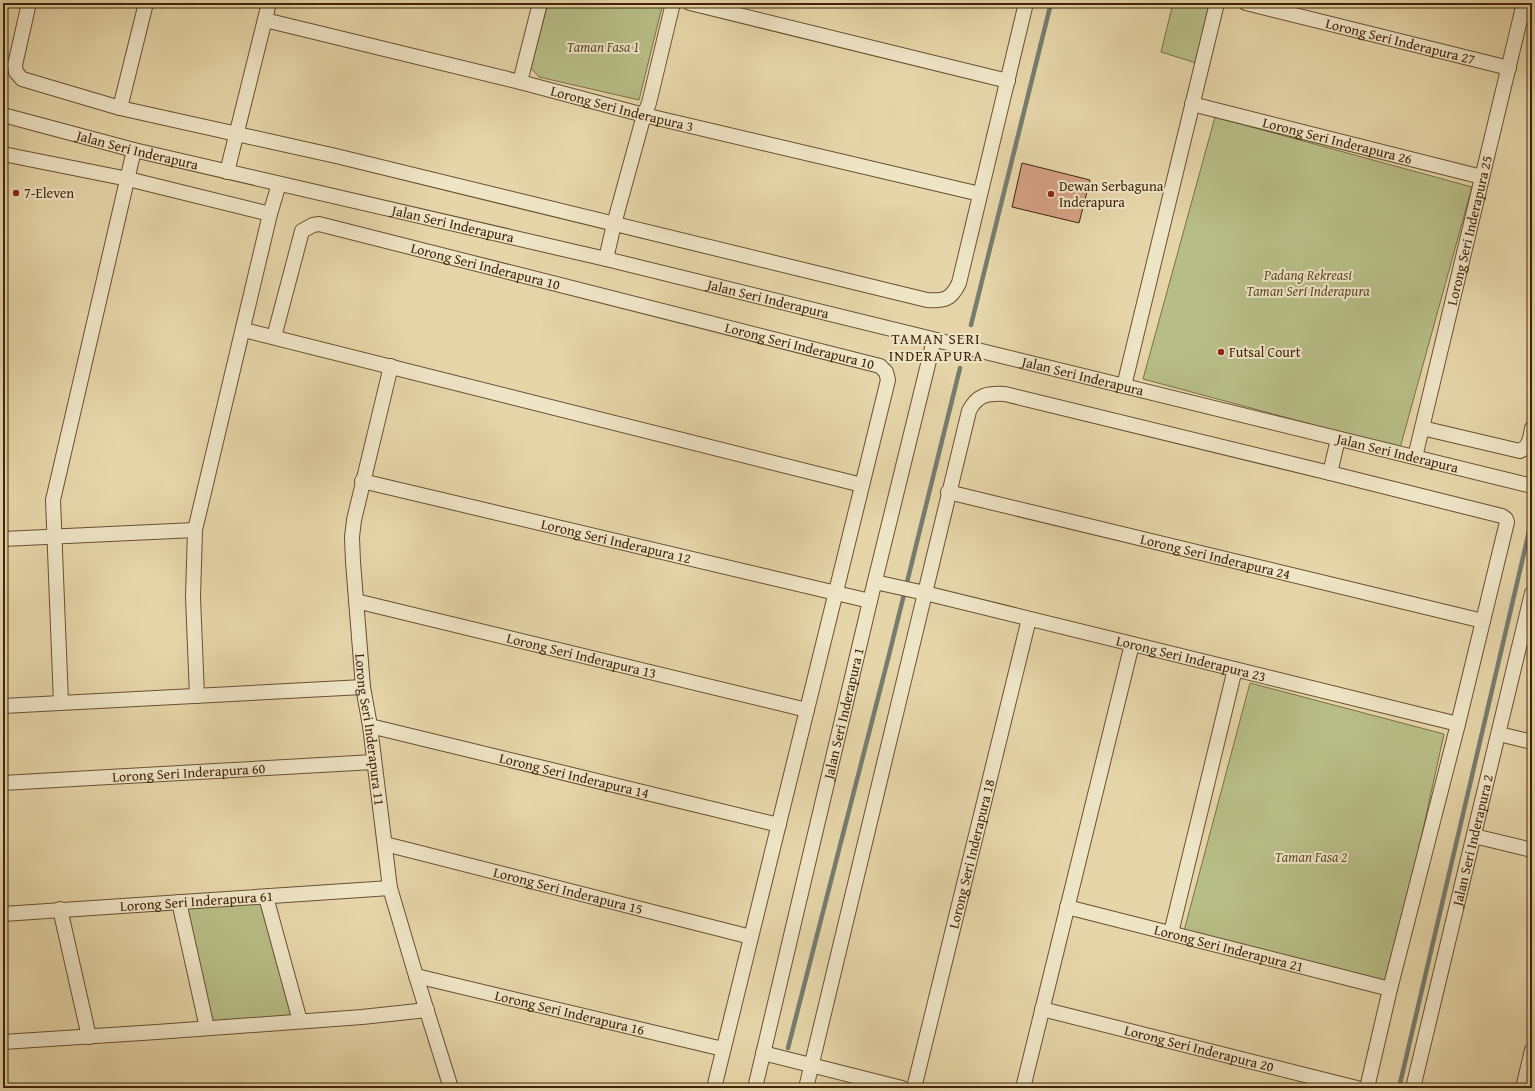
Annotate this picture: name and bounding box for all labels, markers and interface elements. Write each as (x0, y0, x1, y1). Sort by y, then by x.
street label: Lorong Seri Inderapura 27 (1324, 13, 1477, 69)
park label: Taman Fasa 1 (567, 37, 639, 57)
street label: Lorong Seri Inderapura 3 (549, 81, 696, 136)
street label: Lorong Seri Inderapura 26 (1261, 112, 1415, 169)
street label: Jalan Seri Inderapura (73, 125, 201, 175)
street label: Lorong Seri Inderapura 25 (1442, 154, 1497, 307)
place label: Dewan Serbaguna Inderapura (1059, 176, 1164, 212)
place label: 7-Eleven (24, 183, 74, 203)
marker: 7-Eleven (11, 188, 21, 198)
marker: Dewan Serbaguna Inderapura (1046, 189, 1056, 199)
street label: Jalan Seri Inderapura (388, 199, 516, 248)
street label: Lorong Seri Inderapura 10 (409, 238, 563, 295)
park label: Padang Rekreasi Taman Seri Inderapura (1246, 265, 1370, 301)
street label: Jalan Seri Inderapura (703, 274, 831, 323)
street label: Lorong Seri Inderapura 10 (723, 317, 877, 374)
district label: TAMAN SERI INDERAPURA (889, 328, 983, 366)
place label: Futsal Court (1229, 342, 1301, 362)
marker: Futsal Court (1216, 347, 1226, 357)
street label: Jalan Seri Inderapura (1018, 351, 1146, 401)
street label: Jalan Seri Inderapura (1333, 428, 1461, 478)
street label: Lorong Seri Inderapura 12 (539, 514, 693, 568)
street label: Lorong Seri Inderapura 24 (1138, 529, 1292, 584)
street label: Lorong Seri Inderapura 13 (505, 628, 658, 683)
street label: Lorong Seri Inderapura 23 (1114, 630, 1268, 686)
street label: Jalan Seri Inderapura 1 (818, 646, 869, 783)
street label: Lorong Seri Inderapura 11 (350, 653, 390, 807)
street label: Lorong Seri Inderapura 14 (497, 748, 651, 803)
street label: Lorong Seri Inderapura 60 (112, 758, 266, 787)
street label: Jalan Seri Inderapura 2 (1447, 772, 1498, 910)
street label: Lorong Seri Inderapura 18 (943, 777, 999, 931)
park label: Taman Fasa 2 (1275, 847, 1347, 867)
street label: Lorong Seri Inderapura 15 (491, 862, 645, 919)
street label: Lorong Seri Inderapura 61 (119, 886, 274, 916)
street label: Lorong Seri Inderapura 21 (1152, 920, 1306, 977)
street label: Lorong Seri Inderapura 16 (493, 985, 647, 1040)
street label: Lorong Seri Inderapura 20 (1122, 1020, 1276, 1077)

